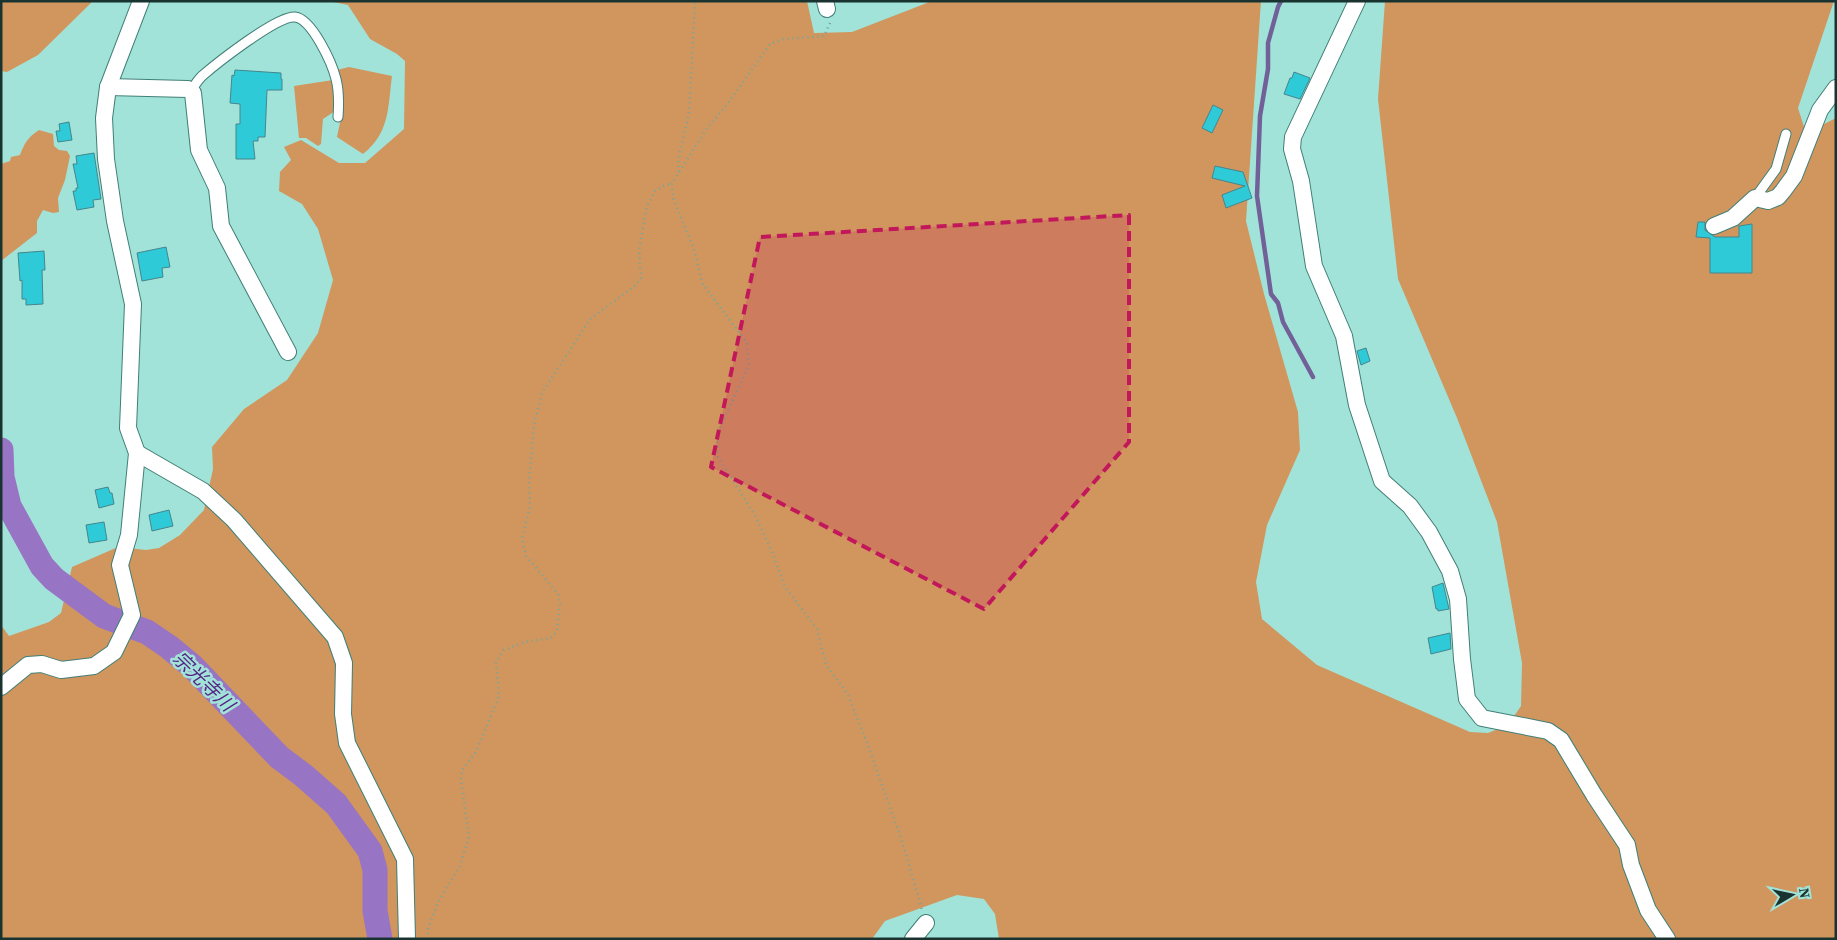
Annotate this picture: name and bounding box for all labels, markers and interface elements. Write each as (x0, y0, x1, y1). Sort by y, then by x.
water label: 宗光寺川 (168, 645, 242, 718)
north arrow (1767, 870, 1817, 920)
text: N (1794, 886, 1816, 900)

